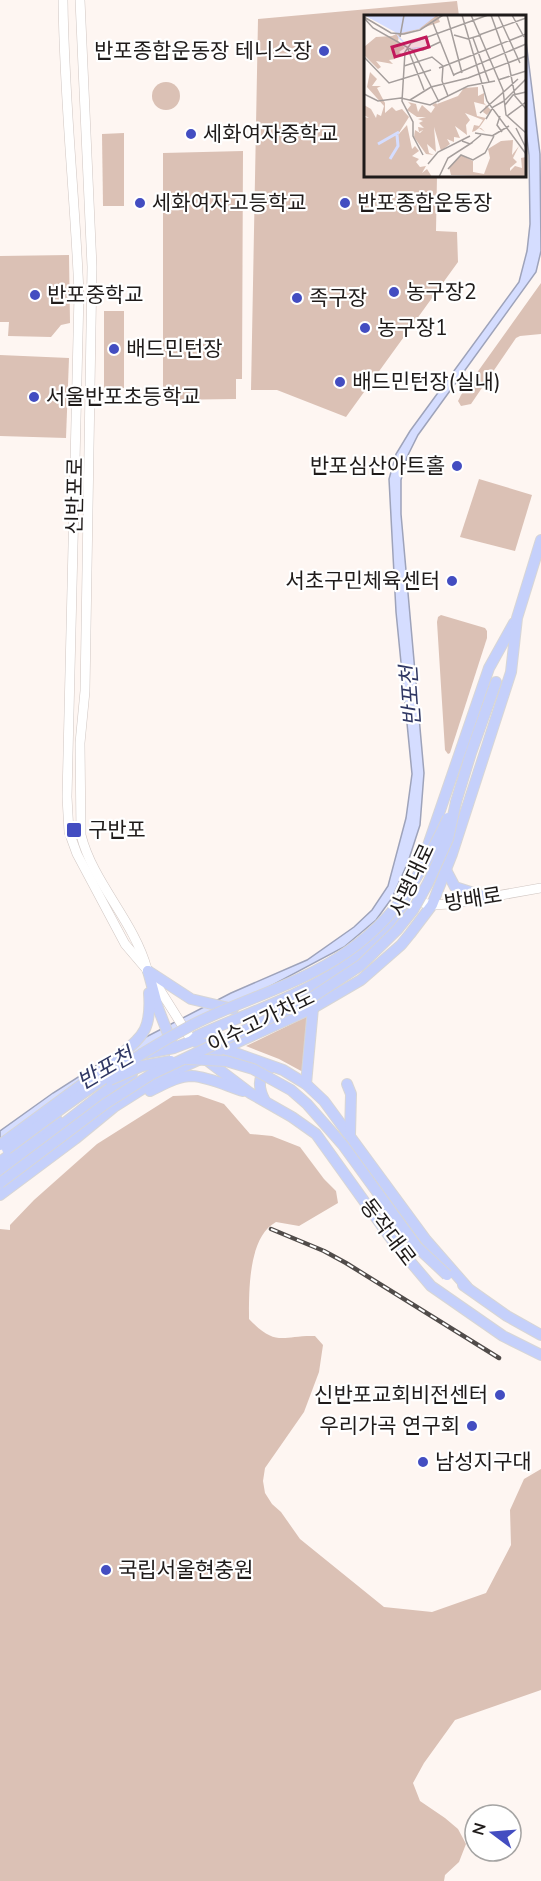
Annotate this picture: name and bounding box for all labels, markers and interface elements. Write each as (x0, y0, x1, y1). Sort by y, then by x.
inset map (364, 15, 526, 177)
place label: 반포종합운동장 테니스장 (94, 37, 312, 65)
marker: 반포종합운동장 테니스장 (317, 44, 331, 58)
place label: 세화여자중학교 (203, 120, 338, 148)
marker: 세화여자중학교 (184, 127, 198, 141)
place label: 세화여자고등학교 (152, 189, 307, 217)
place label: 반포종합운동장 (357, 189, 492, 217)
marker: 세화여자고등학교 (133, 196, 147, 210)
marker: 반포종합운동장 (338, 196, 352, 210)
place label: 농구장2 (406, 278, 477, 306)
place label: 반포중학교 (47, 281, 144, 309)
place label: 족구장 (309, 284, 367, 312)
marker: 농구장2 (387, 285, 401, 299)
marker: 반포중학교 (28, 288, 42, 302)
marker: 족구장 (290, 291, 304, 305)
place label: 농구장1 (377, 314, 448, 342)
marker: 농구장1 (358, 321, 372, 335)
place label: 배드민턴장 (126, 335, 223, 363)
marker: 배드민턴장 (107, 342, 121, 356)
place label: 배드민턴장(실내) (352, 368, 501, 396)
marker: 배드민턴장(실내) (333, 375, 347, 389)
place label: 서울반포초등학교 (46, 383, 201, 411)
marker: 서울반포초등학교 (27, 390, 41, 404)
place label: 반포심산아트홀 (310, 452, 445, 480)
street label: 신반포로 (60, 457, 90, 535)
marker: 반포심산아트홀 (450, 459, 464, 473)
place label: 서초구민체육센터 (285, 567, 440, 595)
marker: 서초구민체육센터 (445, 574, 459, 588)
water label: 반포천 (394, 662, 428, 727)
place label: 구반포 (88, 816, 146, 844)
marker: 구반포 (65, 821, 83, 839)
street label: 사평대로 (383, 839, 441, 921)
street label: 방배로 (442, 881, 504, 917)
street label: 이수고가차도 (203, 983, 319, 1059)
water label: 반포천 (72, 1039, 142, 1097)
street label: 동작대로 (354, 1193, 422, 1271)
place label: 신반포교회비전센터 (314, 1381, 488, 1409)
marker: 신반포교회비전센터 (493, 1388, 507, 1402)
place label: 우리가곡 연구회 (319, 1412, 460, 1440)
marker: 우리가곡 연구회 (465, 1419, 479, 1433)
place label: 남성지구대 (435, 1448, 532, 1476)
marker: 남성지구대 (416, 1455, 430, 1469)
place label: 국립서울현충원 (118, 1556, 253, 1584)
marker: 국립서울현충원 (99, 1563, 113, 1577)
north arrow (463, 1803, 523, 1863)
text: N (467, 1820, 492, 1838)

